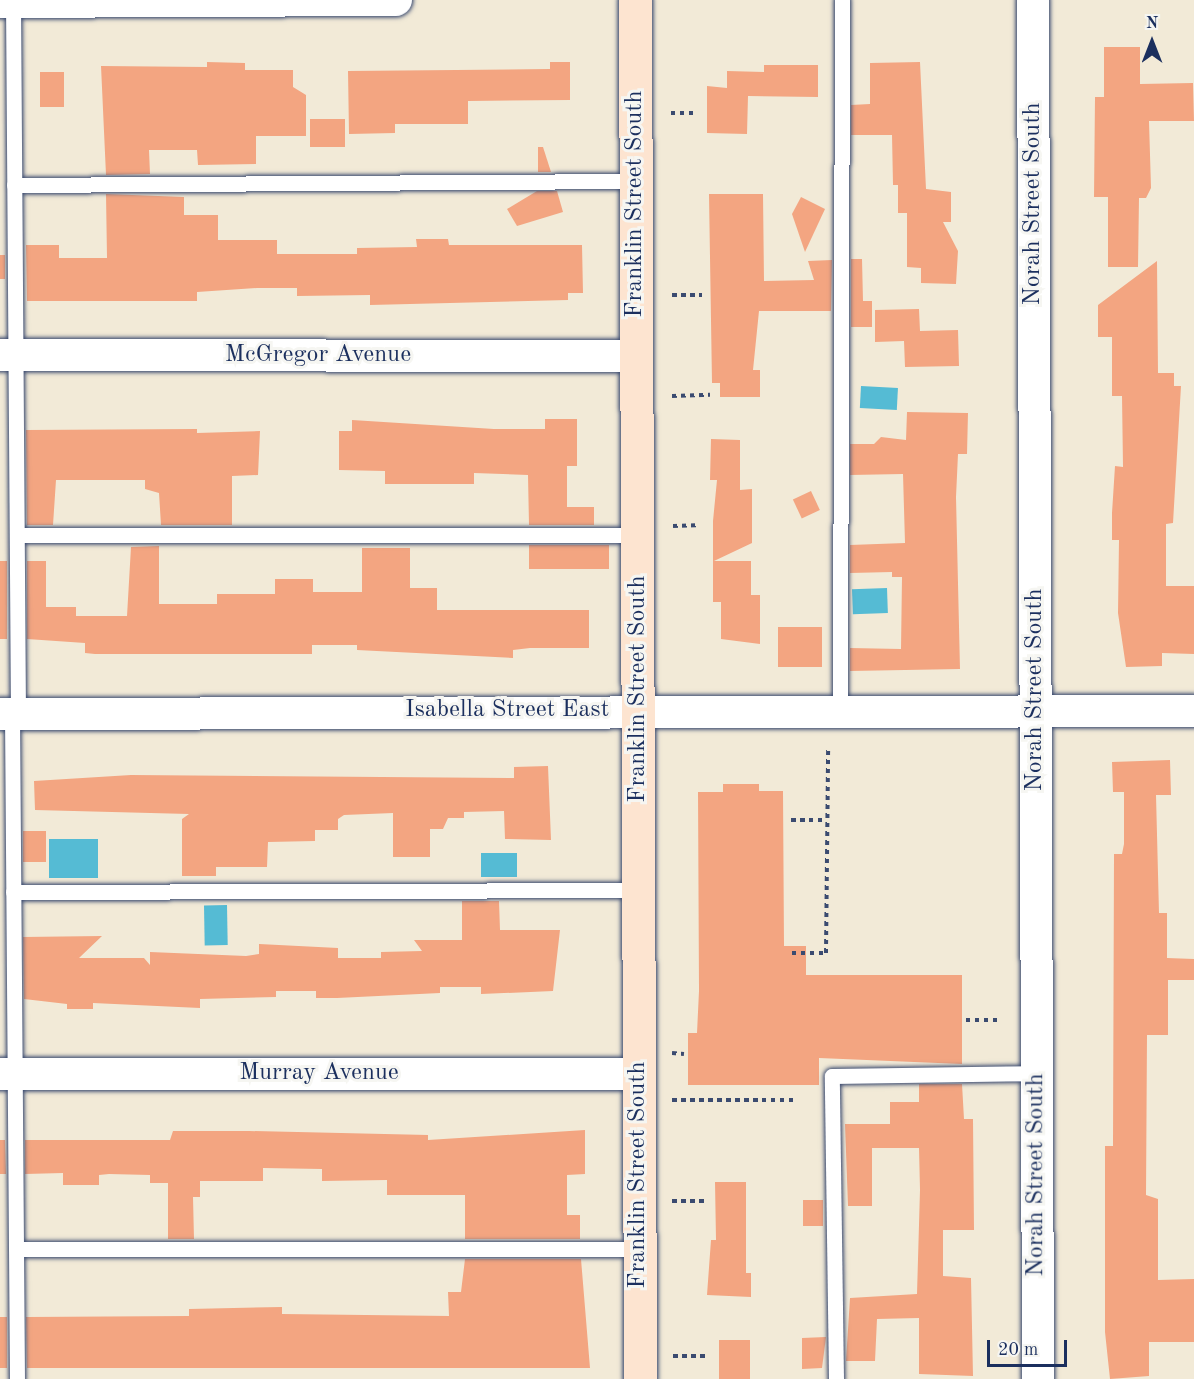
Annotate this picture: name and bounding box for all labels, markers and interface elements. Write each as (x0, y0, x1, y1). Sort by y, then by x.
north arrow (1122, 12, 1182, 72)
text: N (1146, 16, 1158, 32)
street label: Franklin Street South (622, 90, 650, 318)
street label: Norah Street South (1020, 102, 1048, 306)
street label: McGregor Avenue (225, 342, 411, 370)
street label: Franklin Street South (625, 575, 653, 803)
street label: Norah Street South (1022, 588, 1050, 792)
street label: Isabella Street East (405, 697, 609, 725)
street label: Murray Avenue (239, 1060, 399, 1088)
street label: Franklin Street South (625, 1061, 653, 1289)
street label: Norah Street South (1023, 1073, 1051, 1277)
scale bar (990, 1328, 1070, 1366)
text: 20 m (998, 1341, 1038, 1359)

